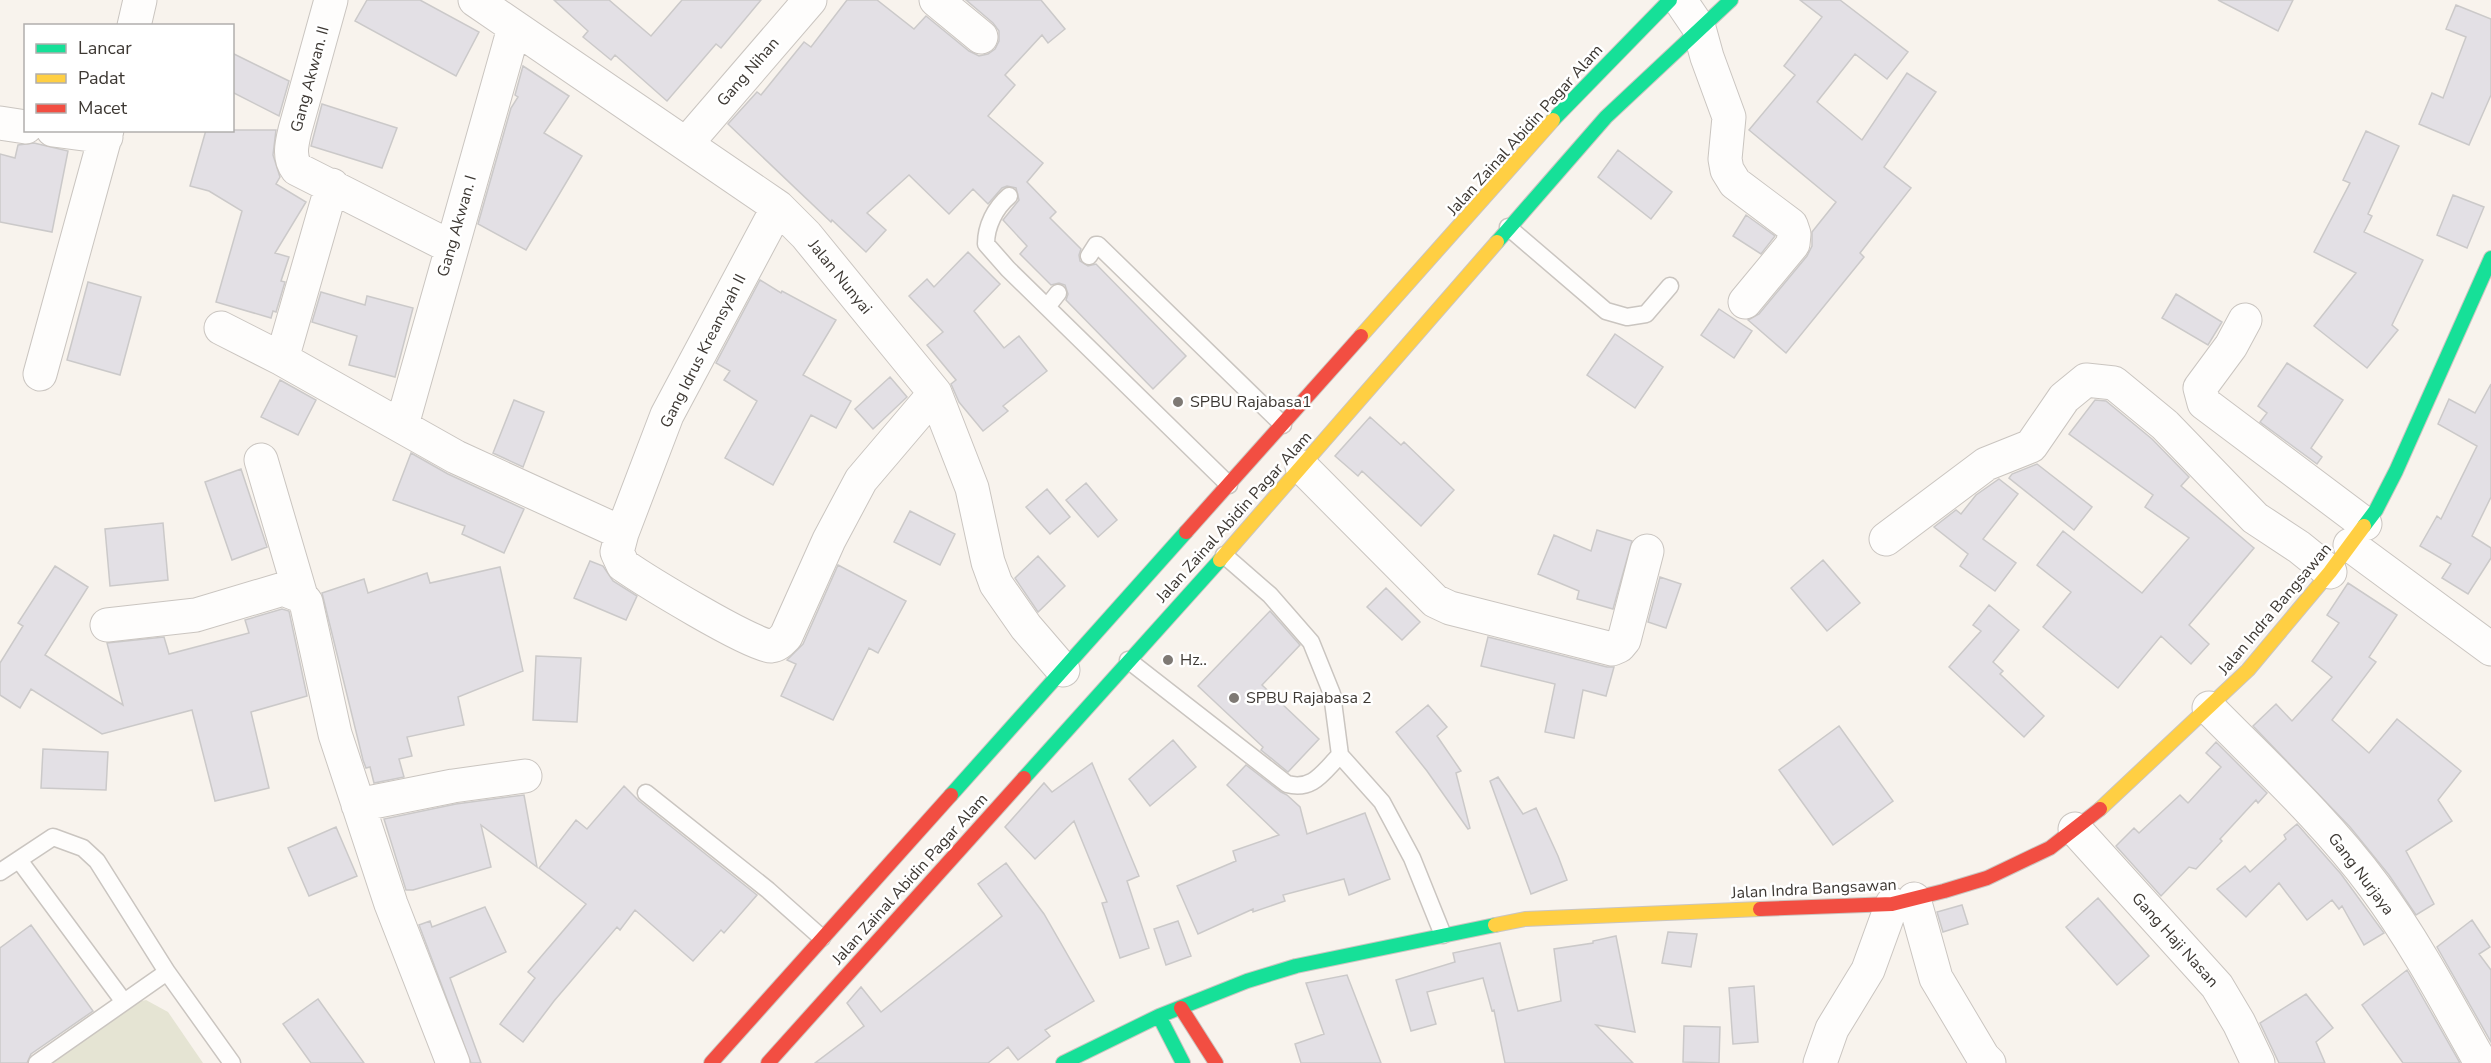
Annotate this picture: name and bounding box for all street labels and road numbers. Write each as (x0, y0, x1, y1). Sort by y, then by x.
street label: Gang Akwan. II (285, 24, 335, 134)
street label: Gang Nihan (712, 33, 784, 111)
street label: Jalan Zainal Abidin Pagar Alam (1441, 40, 1608, 221)
street label: Gang Akwan. I (432, 173, 482, 279)
street label: Jalan Nunyai (802, 234, 877, 319)
street label: Gang Idrus Kreansyah II (655, 270, 751, 432)
street label: Jalan Zainal Abidin Pagar Alam (1150, 427, 1317, 608)
street label: Jalan Indra Bangsawan (2213, 539, 2337, 680)
street label: Jalan Zainal Abidin Pagar Alam (826, 789, 993, 970)
street label: Gang Nurjaya (2323, 828, 2399, 920)
street label: Jalan Indra Bangsawan (1730, 874, 1897, 904)
street label: Gang Haji Nasan (2127, 888, 2223, 992)

